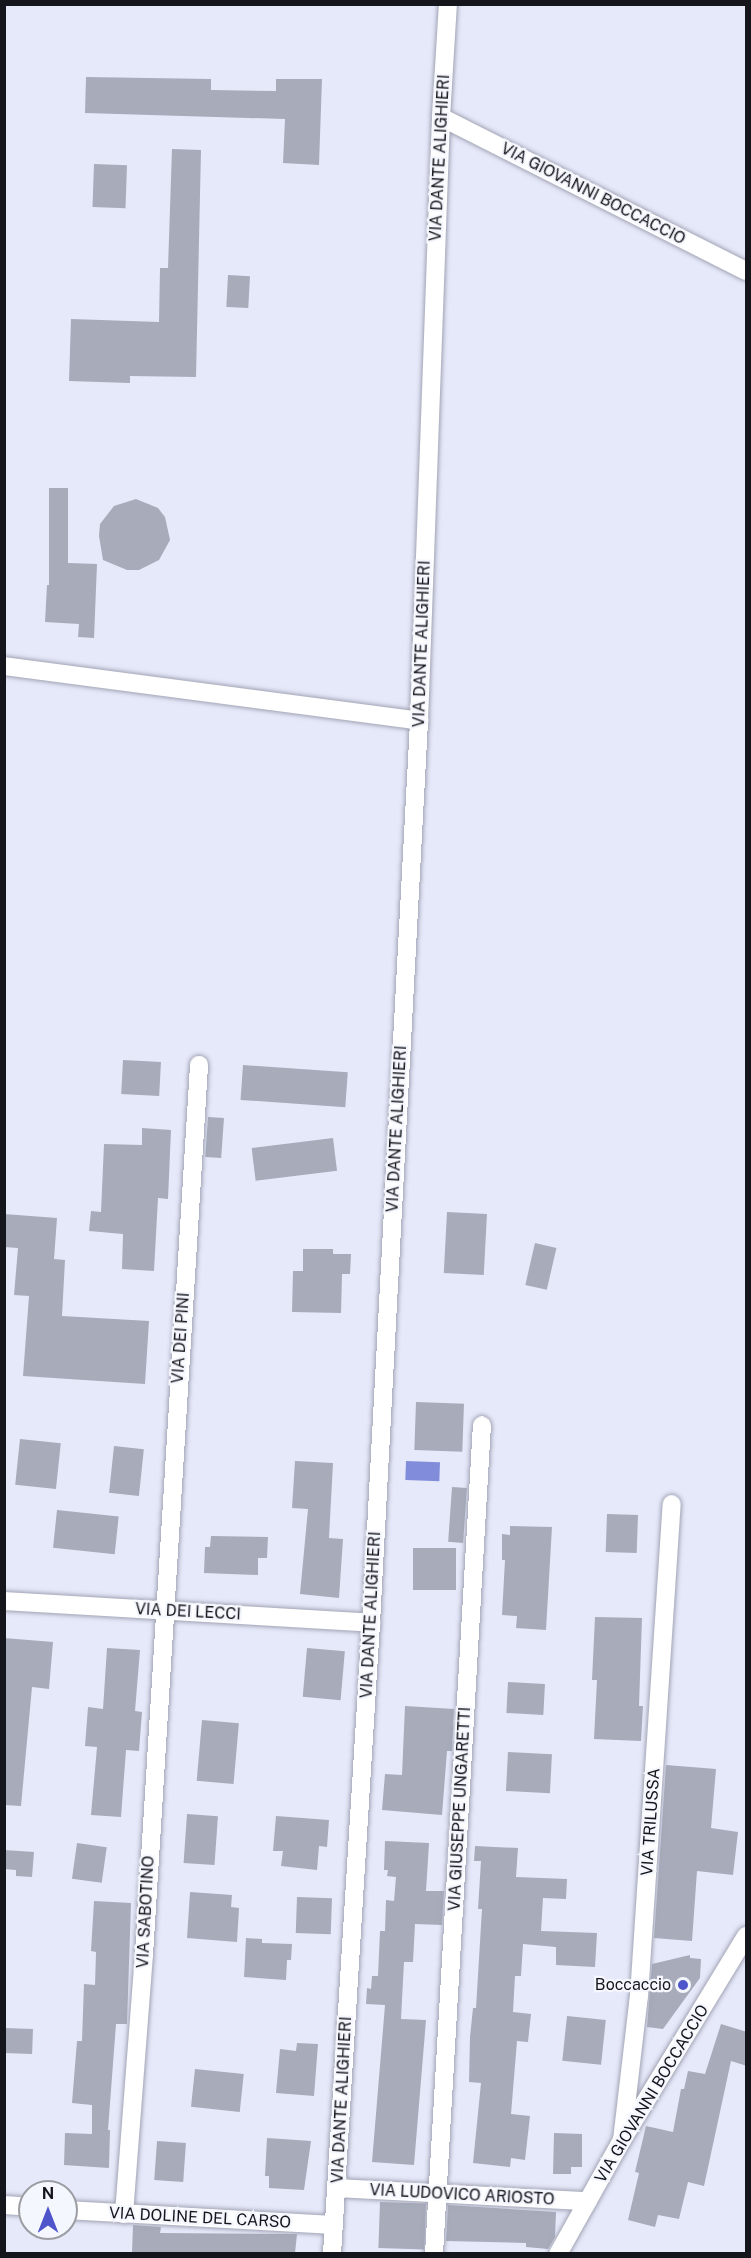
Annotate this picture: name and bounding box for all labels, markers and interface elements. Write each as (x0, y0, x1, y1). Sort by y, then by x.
street label: VIA DANTE ALIGHIERI (426, 74, 454, 242)
street label: VIA GIOVANNI BOCCACCIO (498, 139, 688, 249)
street label: VIA DANTE ALIGHIERI (409, 560, 435, 728)
street label: VIA DANTE ALIGHIERI (383, 1045, 411, 1213)
street label: VIA DEI PINI (168, 1292, 194, 1384)
street label: VIA DANTE ALIGHIERI (357, 1531, 385, 1699)
street label: VIA DEI LECCI (135, 1600, 241, 1624)
street label: VIA GIUSEPPE UNGARETTI (445, 1707, 475, 1911)
street label: VIA TRILUSSA (638, 1767, 664, 1877)
street label: VIA SABOTINO (133, 1855, 159, 1969)
place label: Boccaccio (595, 1975, 671, 1995)
marker: Boccaccio (676, 1978, 690, 1992)
street label: VIA GIOVANNI BOCCACCIO (591, 2001, 713, 2187)
street label: VIA DANTE ALIGHIERI (328, 2016, 356, 2184)
north arrow (18, 2180, 78, 2240)
street label: VIA LUDOVICO ARIOSTO (369, 2181, 555, 2209)
text: N (42, 2184, 54, 2203)
street label: VIA DOLINE DEL CARSO (109, 2204, 291, 2232)

